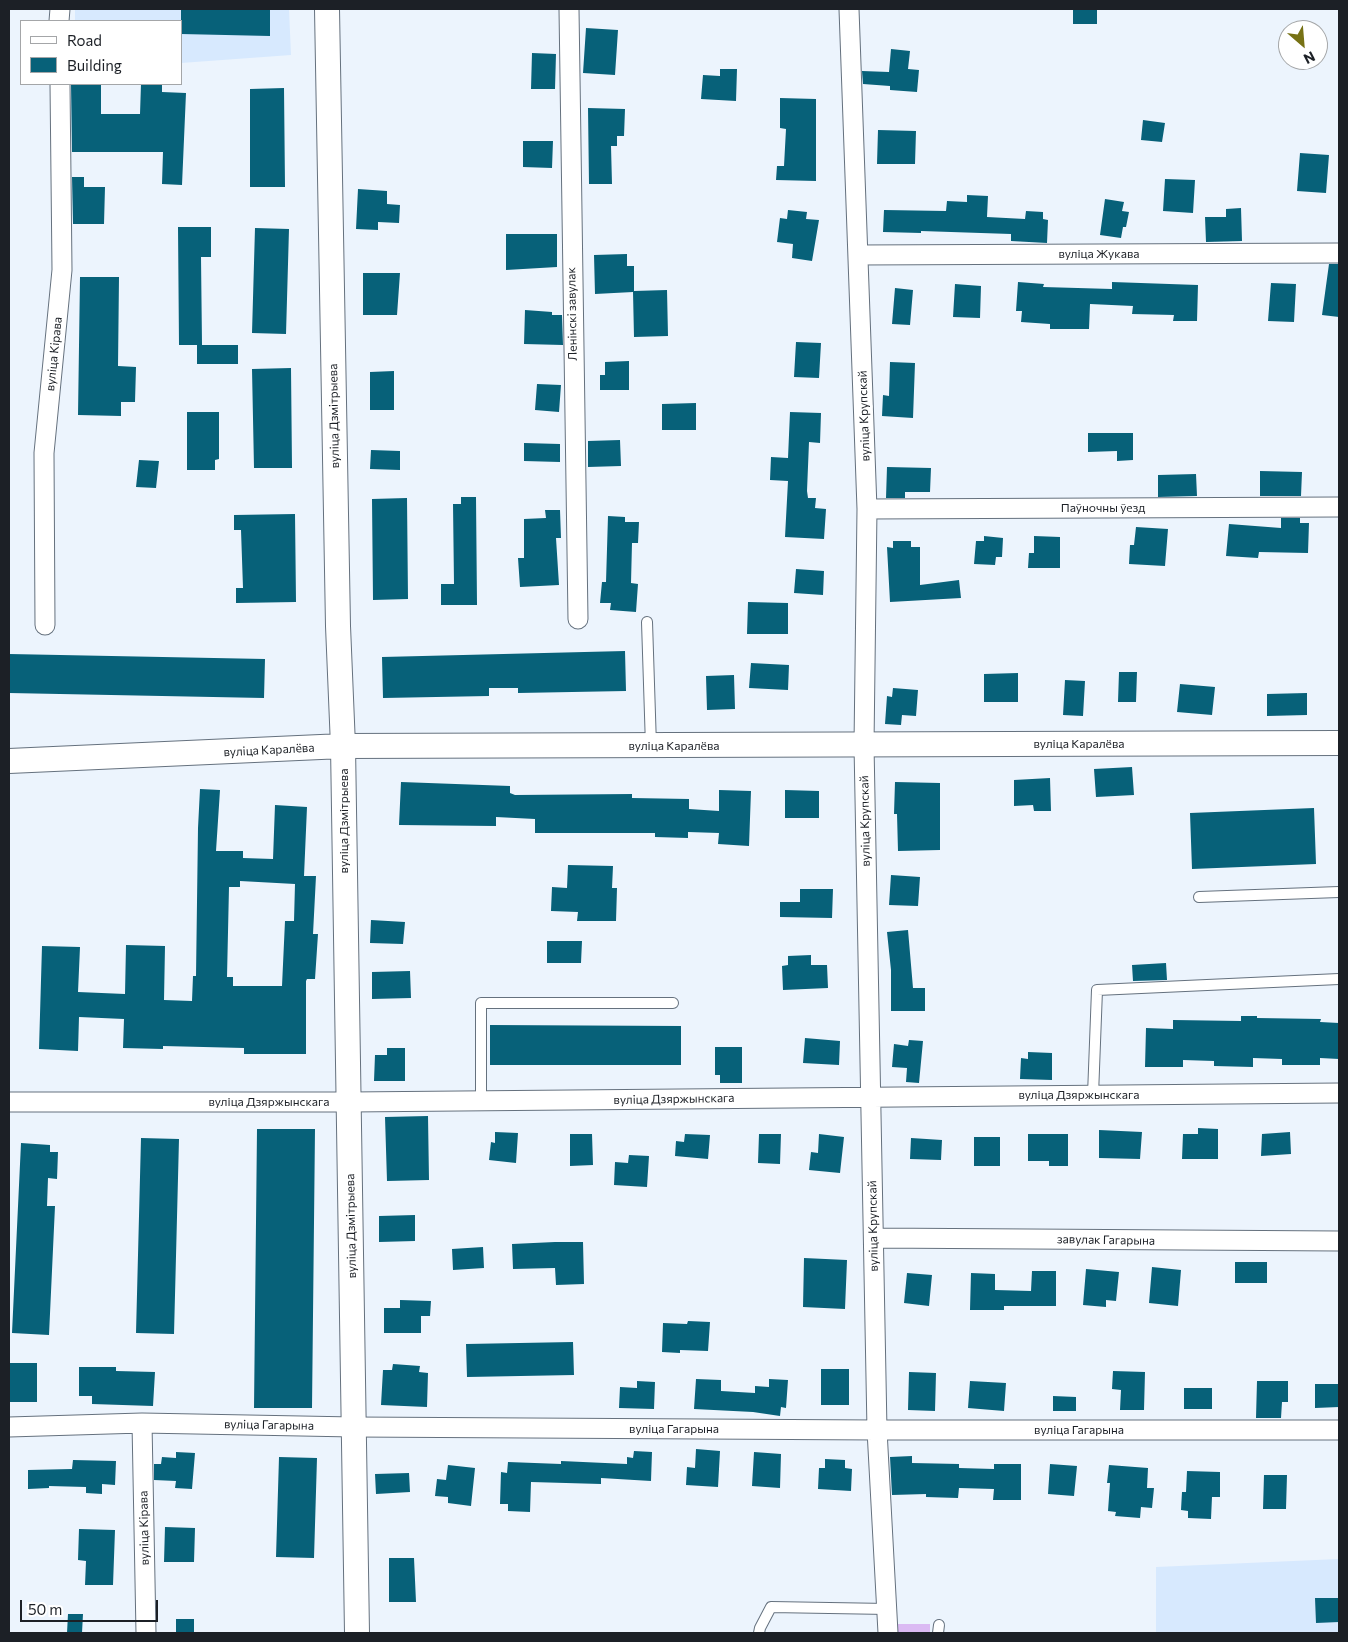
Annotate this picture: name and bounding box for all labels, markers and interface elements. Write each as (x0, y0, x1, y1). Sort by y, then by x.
legend (20, 20, 182, 85)
north arrow (1278, 20, 1328, 70)
text: Road (67, 31, 102, 49)
text: N (1301, 48, 1318, 68)
text: Building (67, 56, 122, 74)
street label: вуліца Жукава (1058, 247, 1140, 261)
street label: Ленінскі завулак (564, 267, 580, 361)
street label: вуліца Кірава (43, 316, 65, 392)
street label: вуліца Дзмітрыева (326, 364, 342, 468)
street label: вуліца Крупскай (855, 370, 873, 462)
street label: Паўночны ўезд (1061, 501, 1145, 515)
street label: вуліца Каралёва (1033, 737, 1125, 751)
street label: вуліца Каралёва (628, 739, 720, 753)
street label: вуліца Каралёва (223, 740, 315, 760)
street label: вуліца Дзмітрыева (337, 769, 351, 873)
street label: вуліца Крупскай (857, 775, 873, 867)
street label: вуліца Дзяржынскага (1018, 1088, 1140, 1102)
street label: вуліца Дзяржынскага (613, 1091, 735, 1107)
street label: вуліца Дзяржынскага (208, 1095, 330, 1109)
street label: вуліца Дзмітрыева (343, 1174, 359, 1278)
street label: вуліца Крупскай (865, 1180, 881, 1272)
street label: завулак Гагарына (1057, 1232, 1155, 1248)
street label: вуліца Гагарына (224, 1417, 314, 1433)
street label: вуліца Гагарына (629, 1422, 719, 1436)
street label: вуліца Гагарына (1034, 1423, 1124, 1437)
street label: вуліца Кірава (136, 1491, 152, 1565)
scale bar (22, 1590, 160, 1622)
text: 50 m (28, 1600, 62, 1618)

